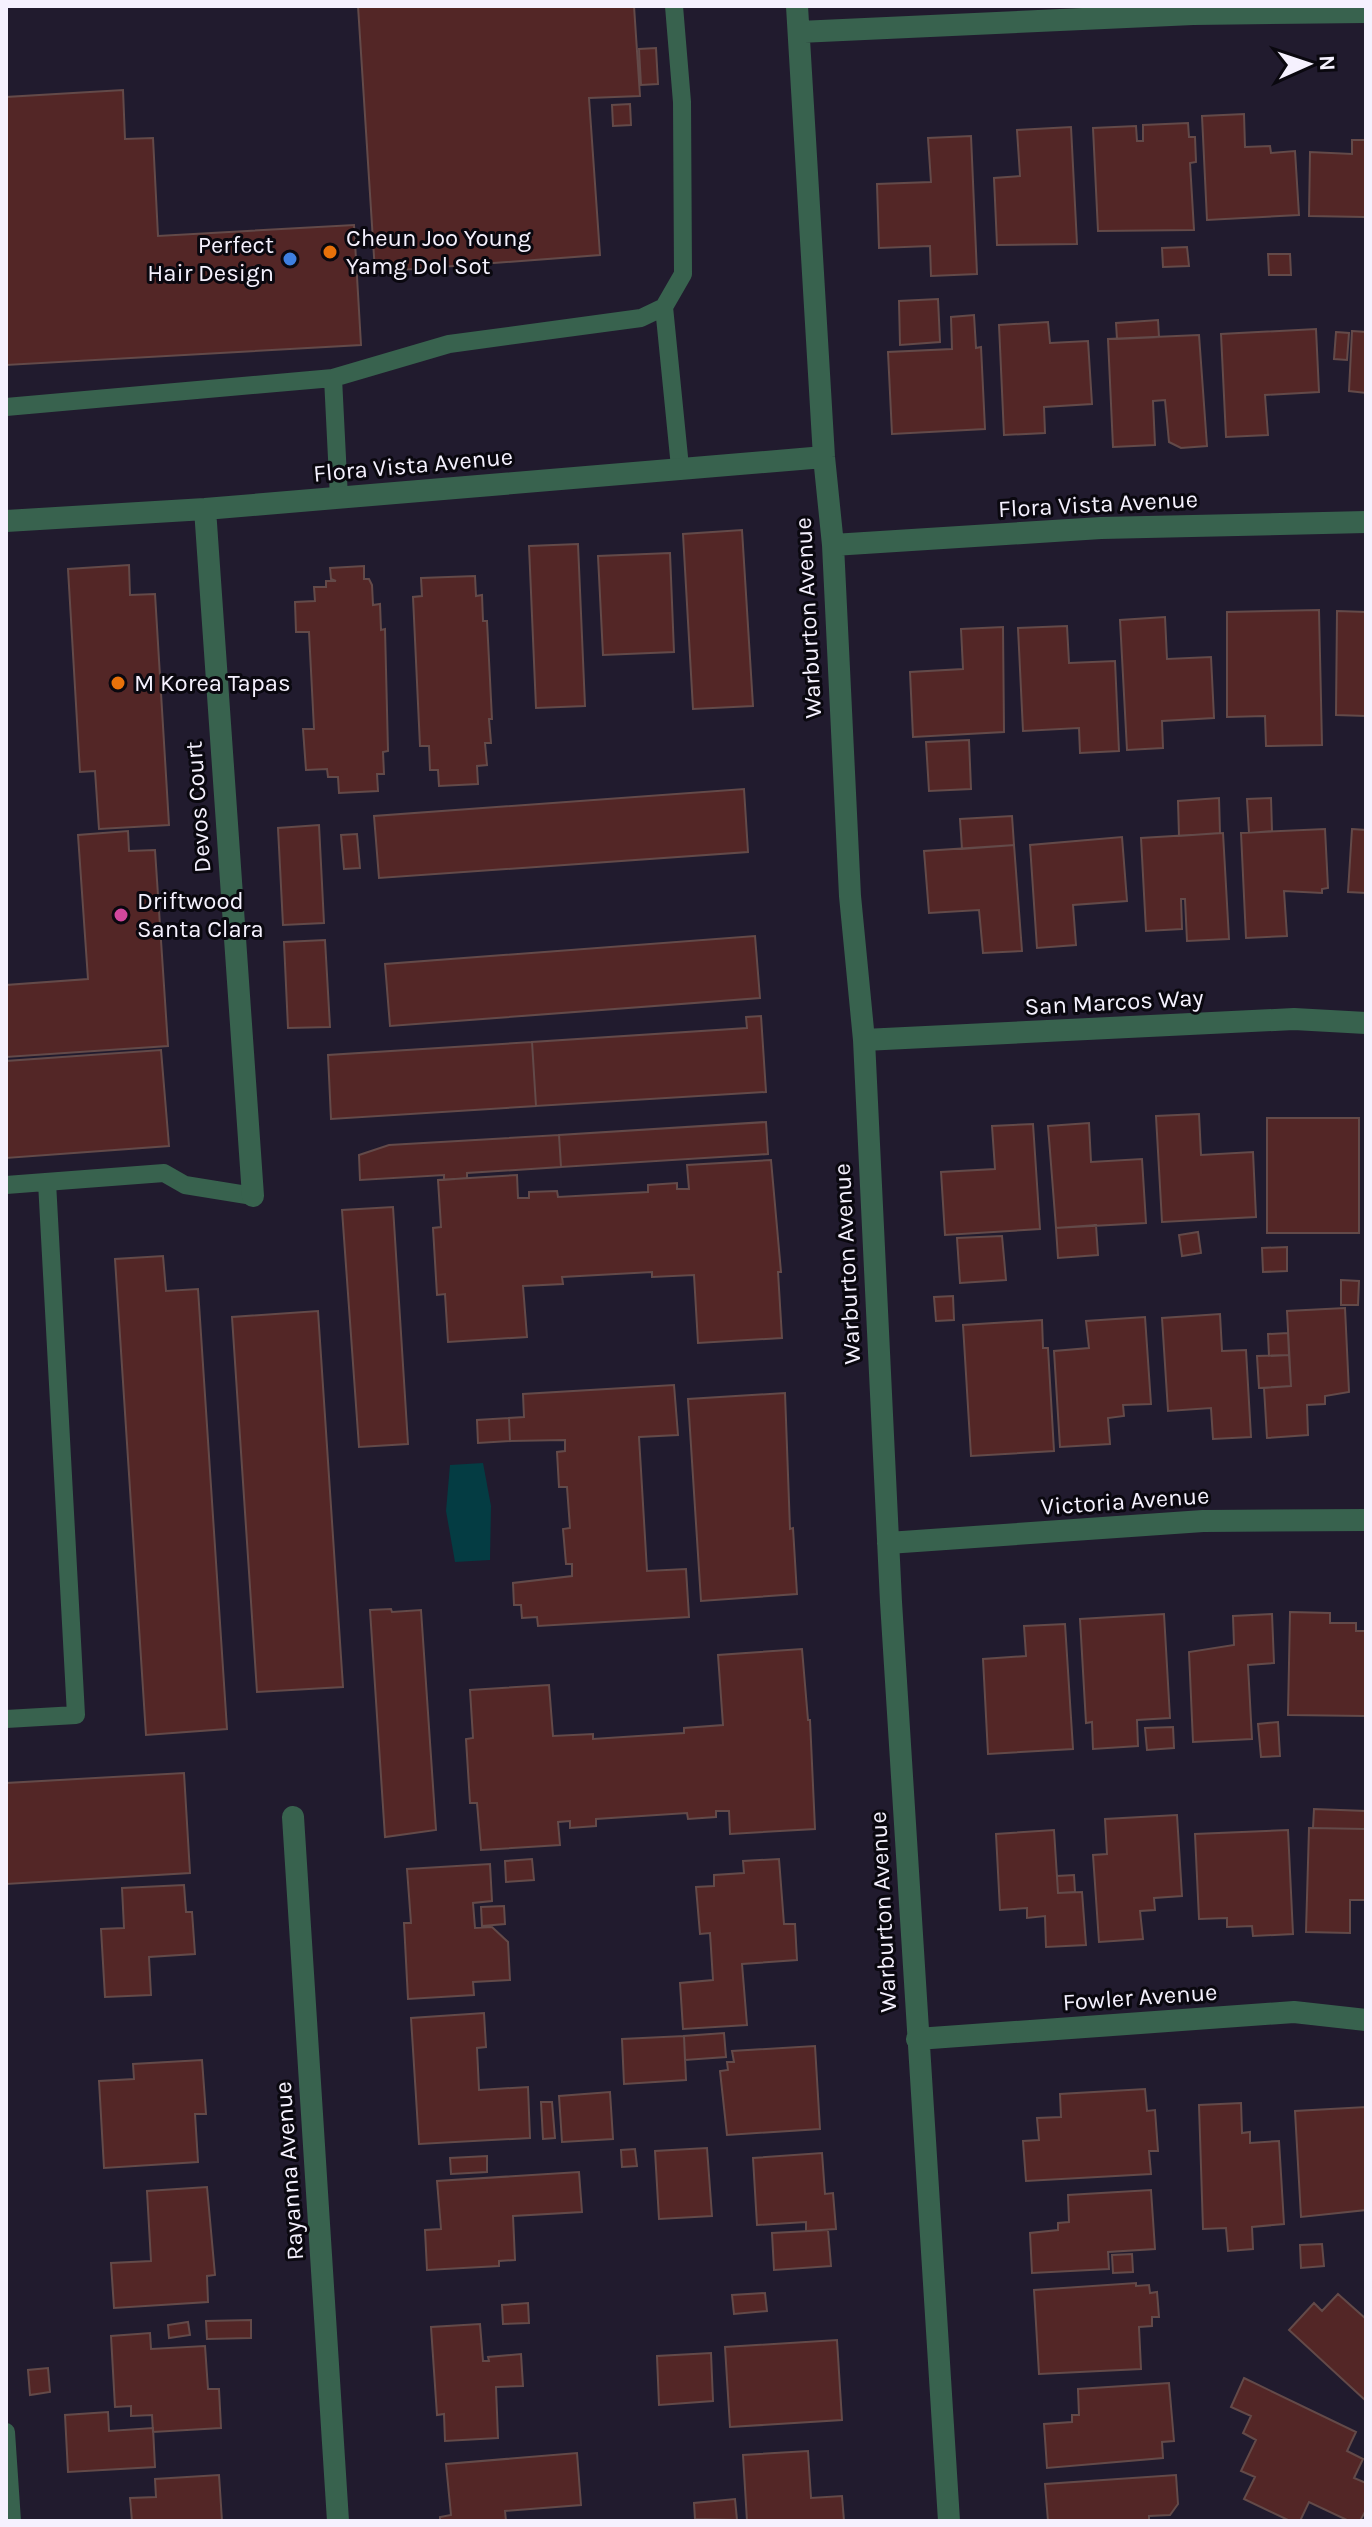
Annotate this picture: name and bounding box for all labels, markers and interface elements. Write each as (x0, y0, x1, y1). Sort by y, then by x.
north arrow (1268, 24, 1348, 104)
text: N (1314, 54, 1340, 72)
place label: Cheun Joo Young Yamg Dol Sot (346, 224, 532, 280)
place label: Perfect Hair Design (147, 231, 274, 287)
marker: Cheun Joo Young Yamg Dol Sot (321, 243, 339, 261)
marker: Perfect Hair Design (281, 250, 299, 268)
street label: Flora Vista Avenue (312, 442, 514, 488)
street label: Flora Vista Avenue (997, 485, 1199, 523)
street label: Warburton Avenue (789, 517, 827, 719)
place label: M Korea Tapas (134, 669, 291, 697)
marker: M Korea Tapas (109, 674, 127, 692)
street label: Devos Court (179, 740, 217, 874)
place label: Driftwood Santa Clara (137, 887, 264, 943)
marker: Driftwood Santa Clara (112, 906, 130, 924)
street label: San Marcos Way (1024, 983, 1204, 1021)
street label: Warburton Avenue (828, 1163, 866, 1365)
street label: Victoria Avenue (1040, 1481, 1210, 1521)
street label: Warburton Avenue (864, 1811, 902, 2013)
street label: Fowler Avenue (1062, 1978, 1218, 2016)
street label: Rayanna Avenue (269, 2081, 309, 2261)

